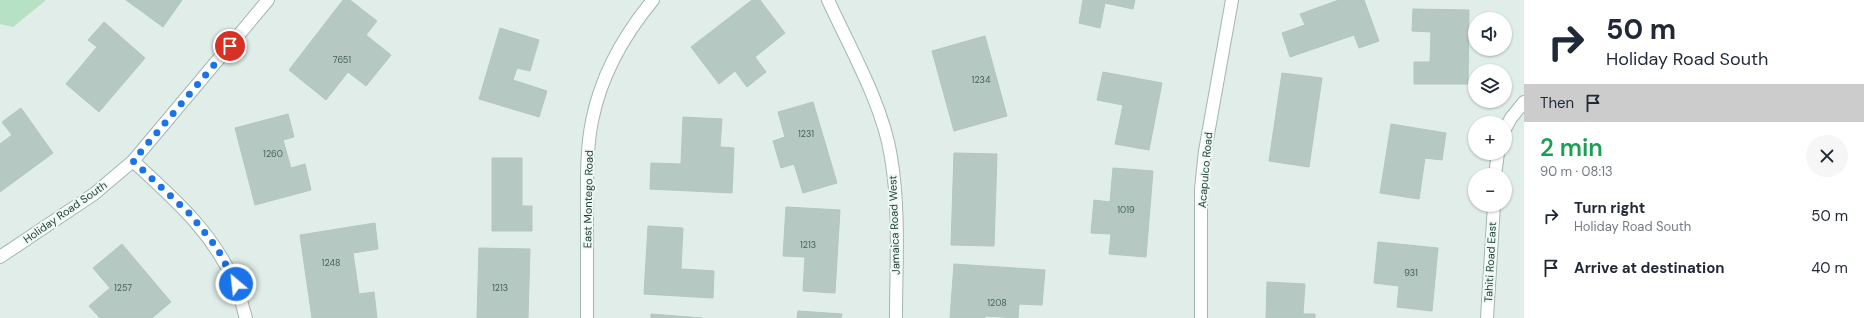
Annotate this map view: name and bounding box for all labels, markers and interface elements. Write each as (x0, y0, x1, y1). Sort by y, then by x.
text: 50 m (1606, 11, 1676, 48)
map controls (1468, 12, 1512, 212)
button: sound (1468, 12, 1512, 56)
icon: right (1540, 16, 1592, 68)
pin (213, 29, 247, 63)
icon: arrive (219, 35, 241, 57)
text: Holiday Road South (1606, 47, 1768, 71)
house number: 7651 (333, 54, 351, 66)
button: layers (1468, 64, 1512, 108)
house number: 1234 (972, 74, 991, 86)
icon: arrive (1582, 92, 1604, 114)
text: Then (1540, 93, 1574, 113)
button: + (1468, 116, 1512, 160)
house number: 1231 (798, 128, 814, 140)
street label: Acapulco Road (1195, 131, 1215, 209)
text: 2 min (1540, 132, 1603, 163)
button: close (1806, 135, 1848, 177)
house number: 1260 (263, 148, 283, 160)
street label: East Montego Road (580, 150, 596, 248)
text: 90 m · 08:13 (1540, 163, 1613, 180)
button: − (1468, 168, 1512, 212)
street label: Jamaica Road West (885, 175, 903, 275)
street label: Holiday Road South (20, 178, 110, 246)
text: Turn right (1574, 198, 1645, 218)
house number: 1019 (1117, 204, 1135, 216)
icon: right (1540, 205, 1562, 227)
text: 50 m (1811, 206, 1848, 226)
text: Holiday Road South (1574, 218, 1691, 235)
street label: Tahiti Road East (1481, 221, 1499, 303)
house number: 1213 (800, 239, 816, 251)
house number: 1248 (322, 257, 340, 269)
icon: arrive (1540, 257, 1562, 279)
text: Arrive at destination (1574, 258, 1725, 278)
text: 40 m (1811, 258, 1848, 278)
position arrow (215, 263, 257, 305)
house number: 931 (1404, 267, 1418, 279)
house number: 1257 (114, 282, 132, 294)
house number: 1213 (492, 282, 508, 294)
house number: 1208 (987, 297, 1007, 309)

